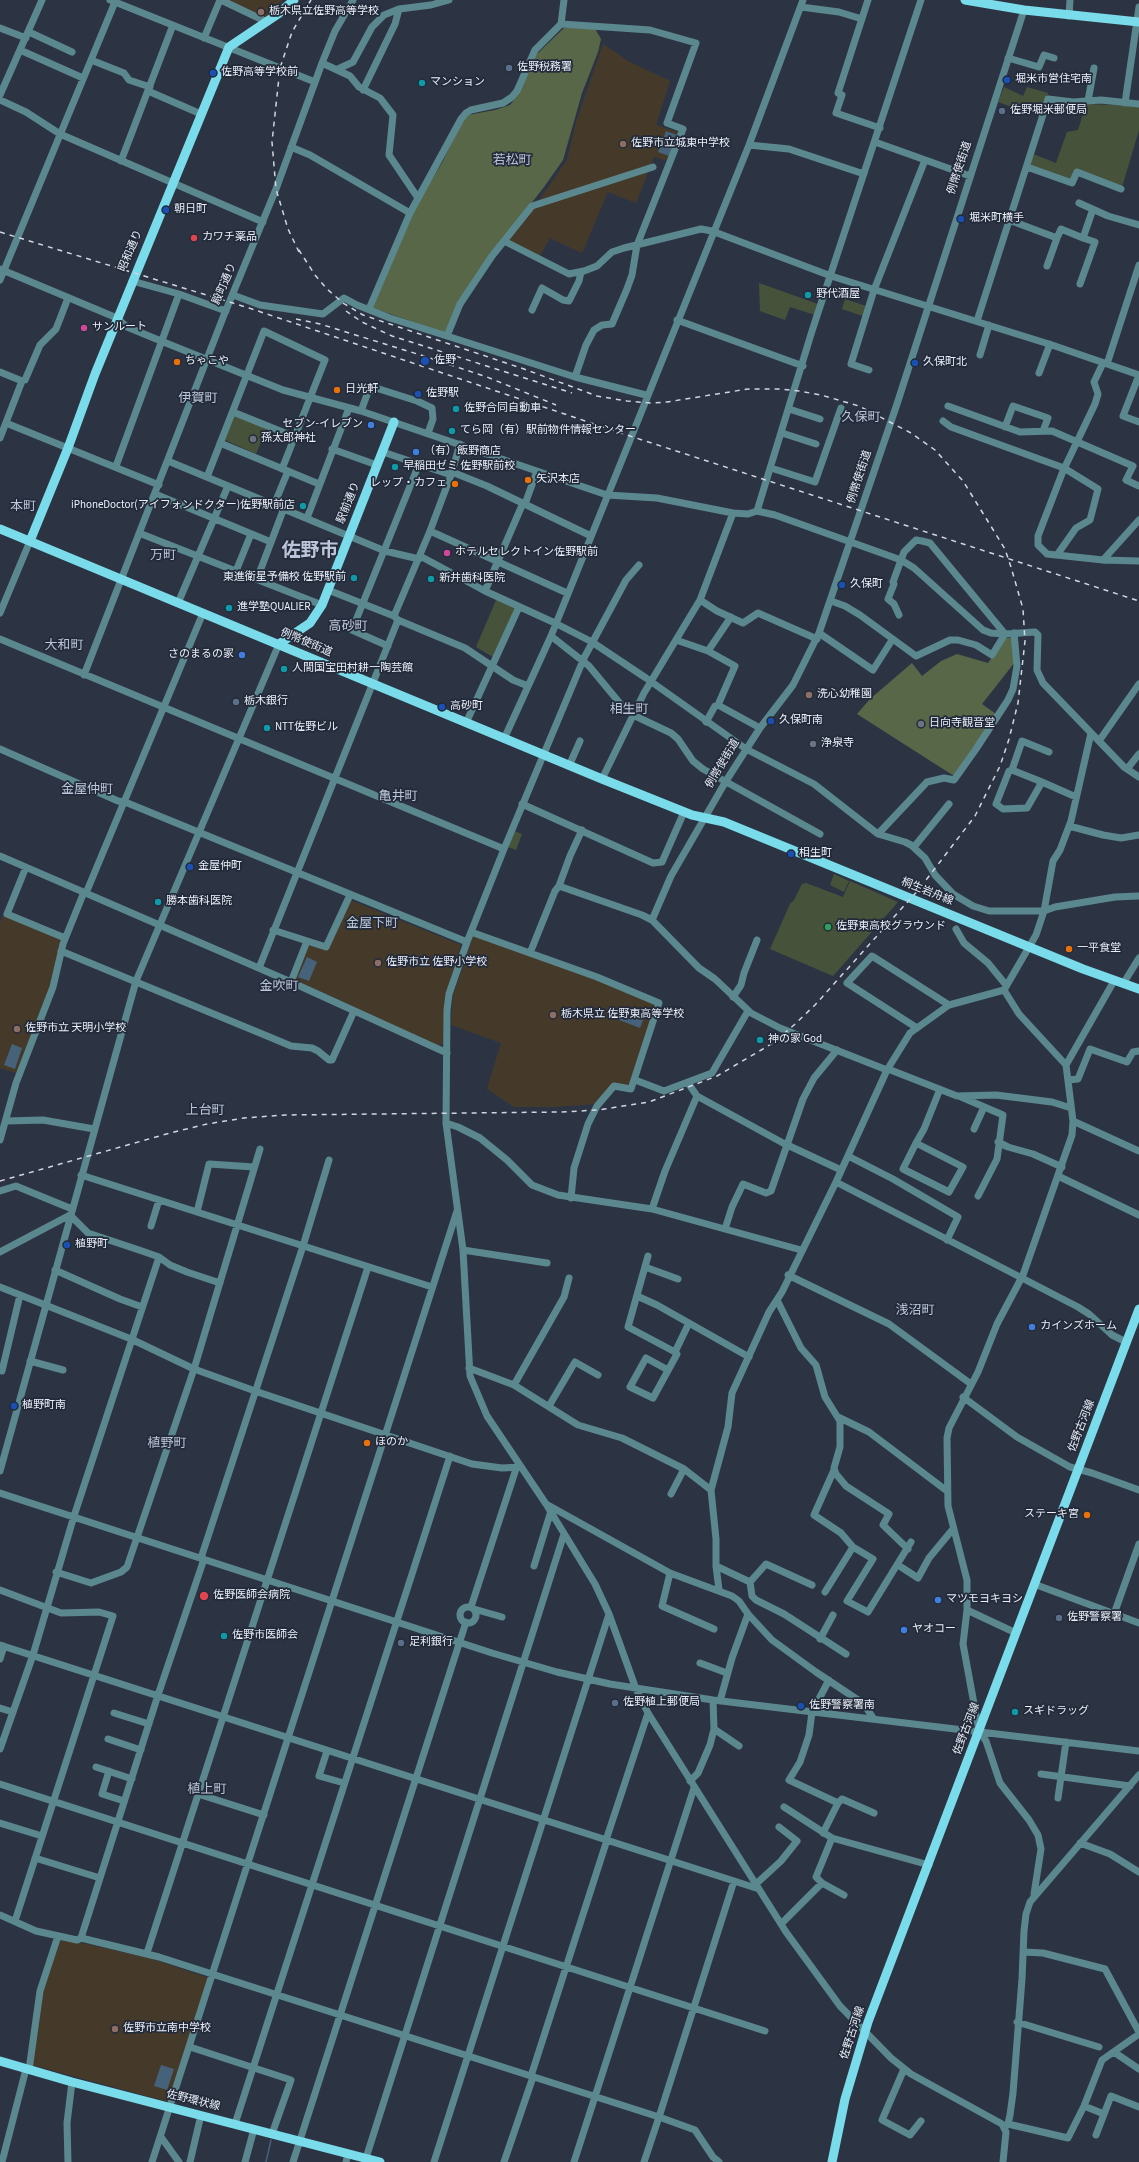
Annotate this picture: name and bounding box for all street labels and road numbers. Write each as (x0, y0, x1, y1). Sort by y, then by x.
street label: 例幣使街道 (945, 140, 975, 196)
street label: 昭和通り (116, 228, 146, 274)
street label: 殿町通り (210, 261, 240, 307)
street label: 例幣使街道 (845, 449, 875, 505)
street label: 駅前通り (335, 480, 363, 526)
street label: 例幣使街道 (278, 626, 334, 660)
street label: 例幣使街道 (703, 737, 743, 791)
street label: 桐生岩舟線 (899, 876, 955, 908)
street label: 佐野古河線 (1066, 1398, 1098, 1454)
street label: 佐野古河線 (951, 1701, 983, 1757)
street label: 佐野古河線 (838, 2005, 868, 2061)
street label: 佐野環状線 (165, 2088, 221, 2114)

